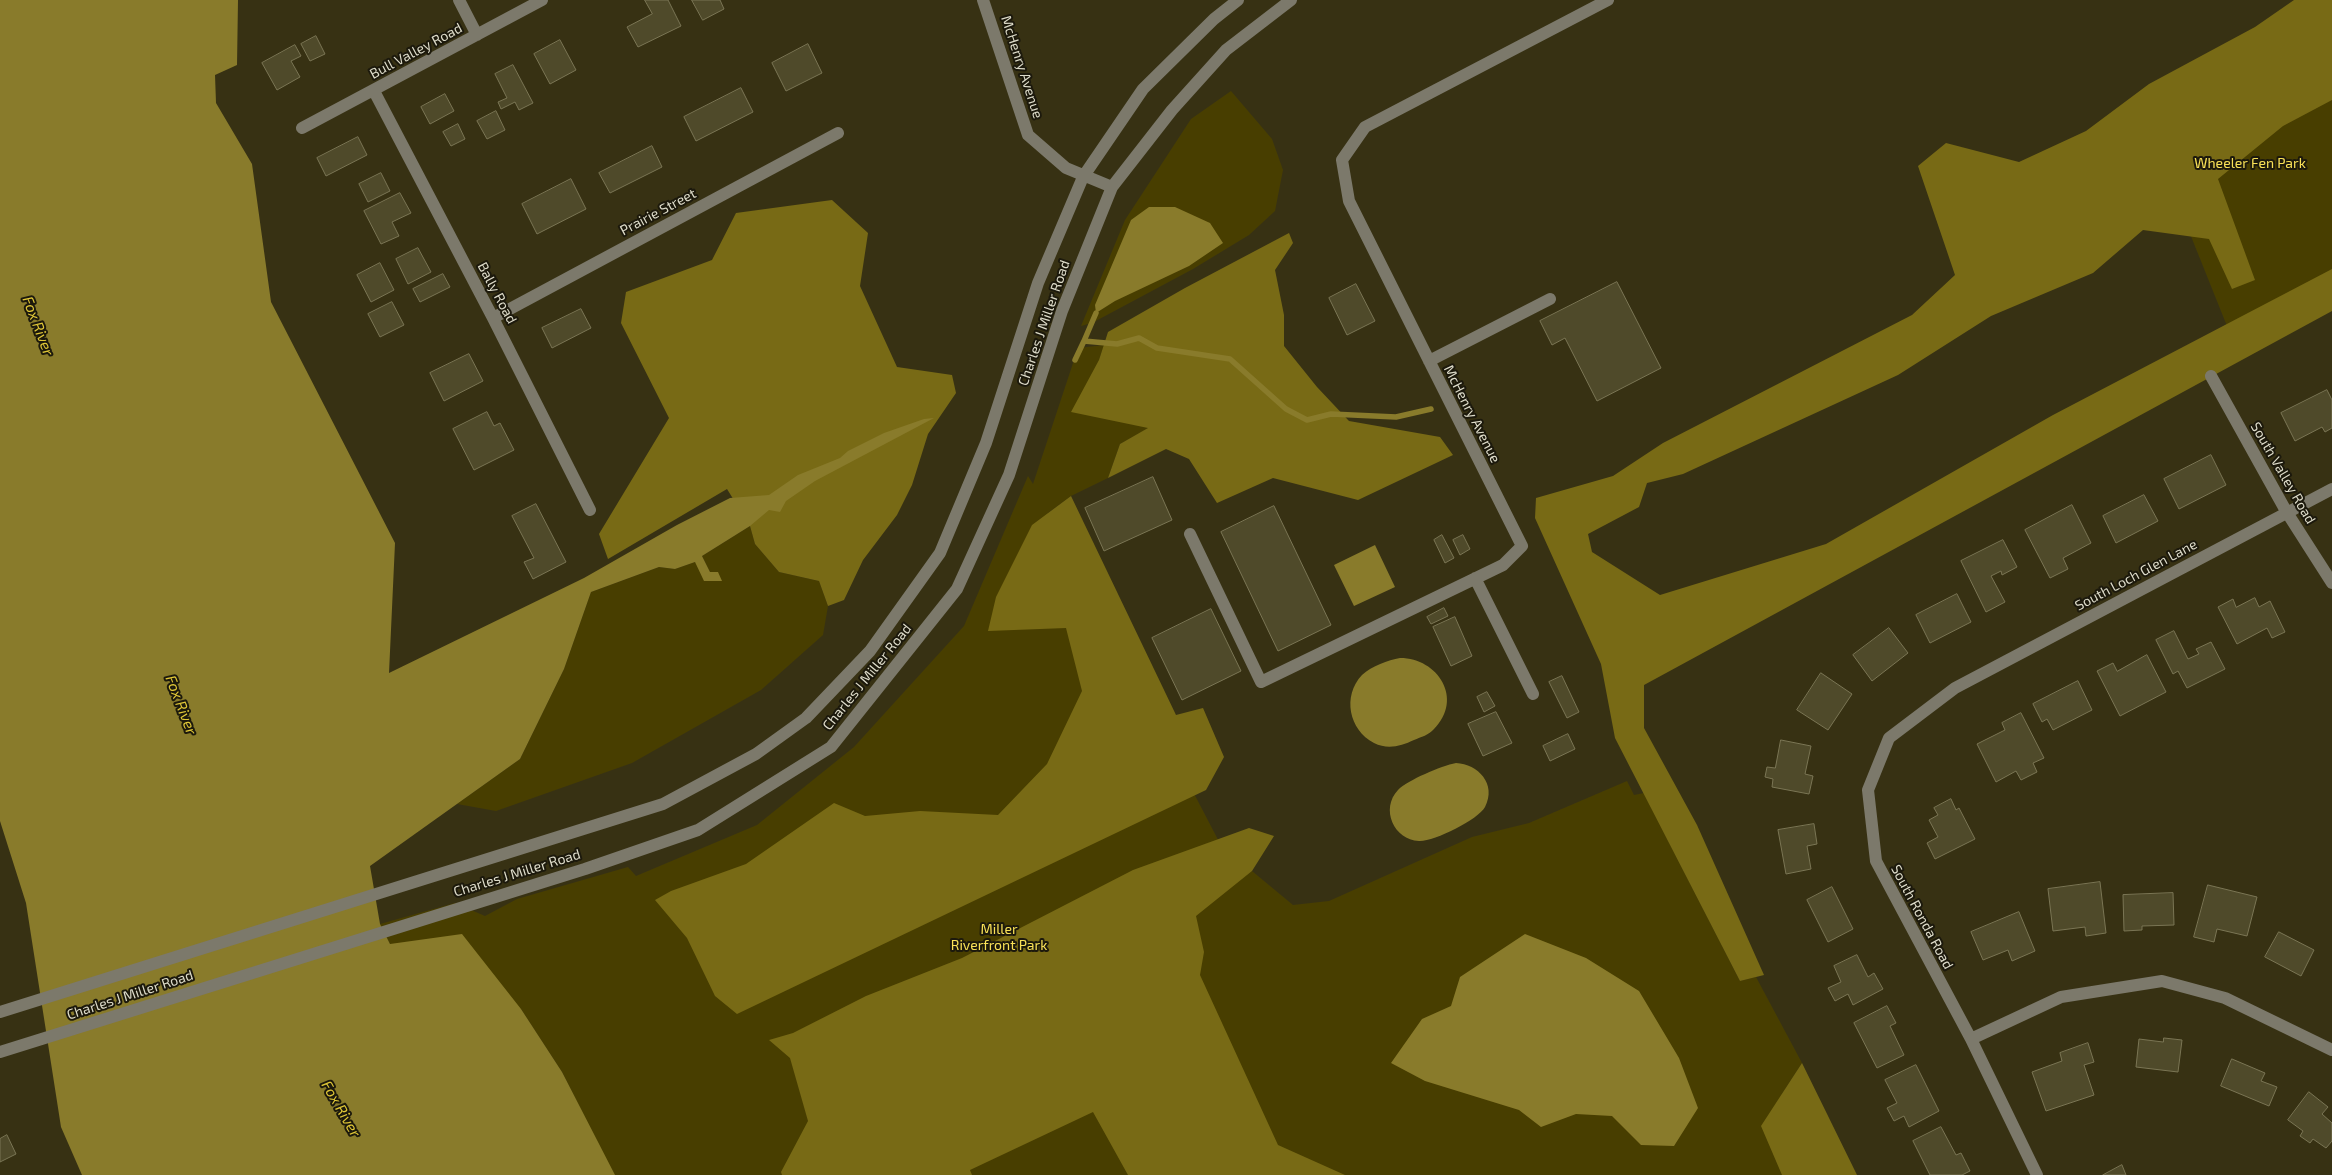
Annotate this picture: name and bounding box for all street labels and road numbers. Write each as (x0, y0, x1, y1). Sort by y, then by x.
street label: McHenry Avenue (997, 13, 1047, 121)
street label: Bull Valley Road (367, 20, 465, 82)
street label: Prairie Street (617, 185, 699, 239)
street label: Charles J Miller Road (1015, 258, 1073, 388)
street label: Bally Road (474, 259, 520, 327)
street label: McHenry Avenue (1440, 362, 1504, 466)
street label: South Valley Road (2247, 419, 2319, 527)
street label: South Loch Glen Lane (2072, 536, 2200, 614)
street label: Charles J Miller Road (819, 621, 915, 733)
street label: Charles J Miller Road (452, 846, 582, 900)
street label: South Ronda Road (1887, 862, 1957, 972)
street label: Charles J Miller Road (65, 967, 195, 1023)

